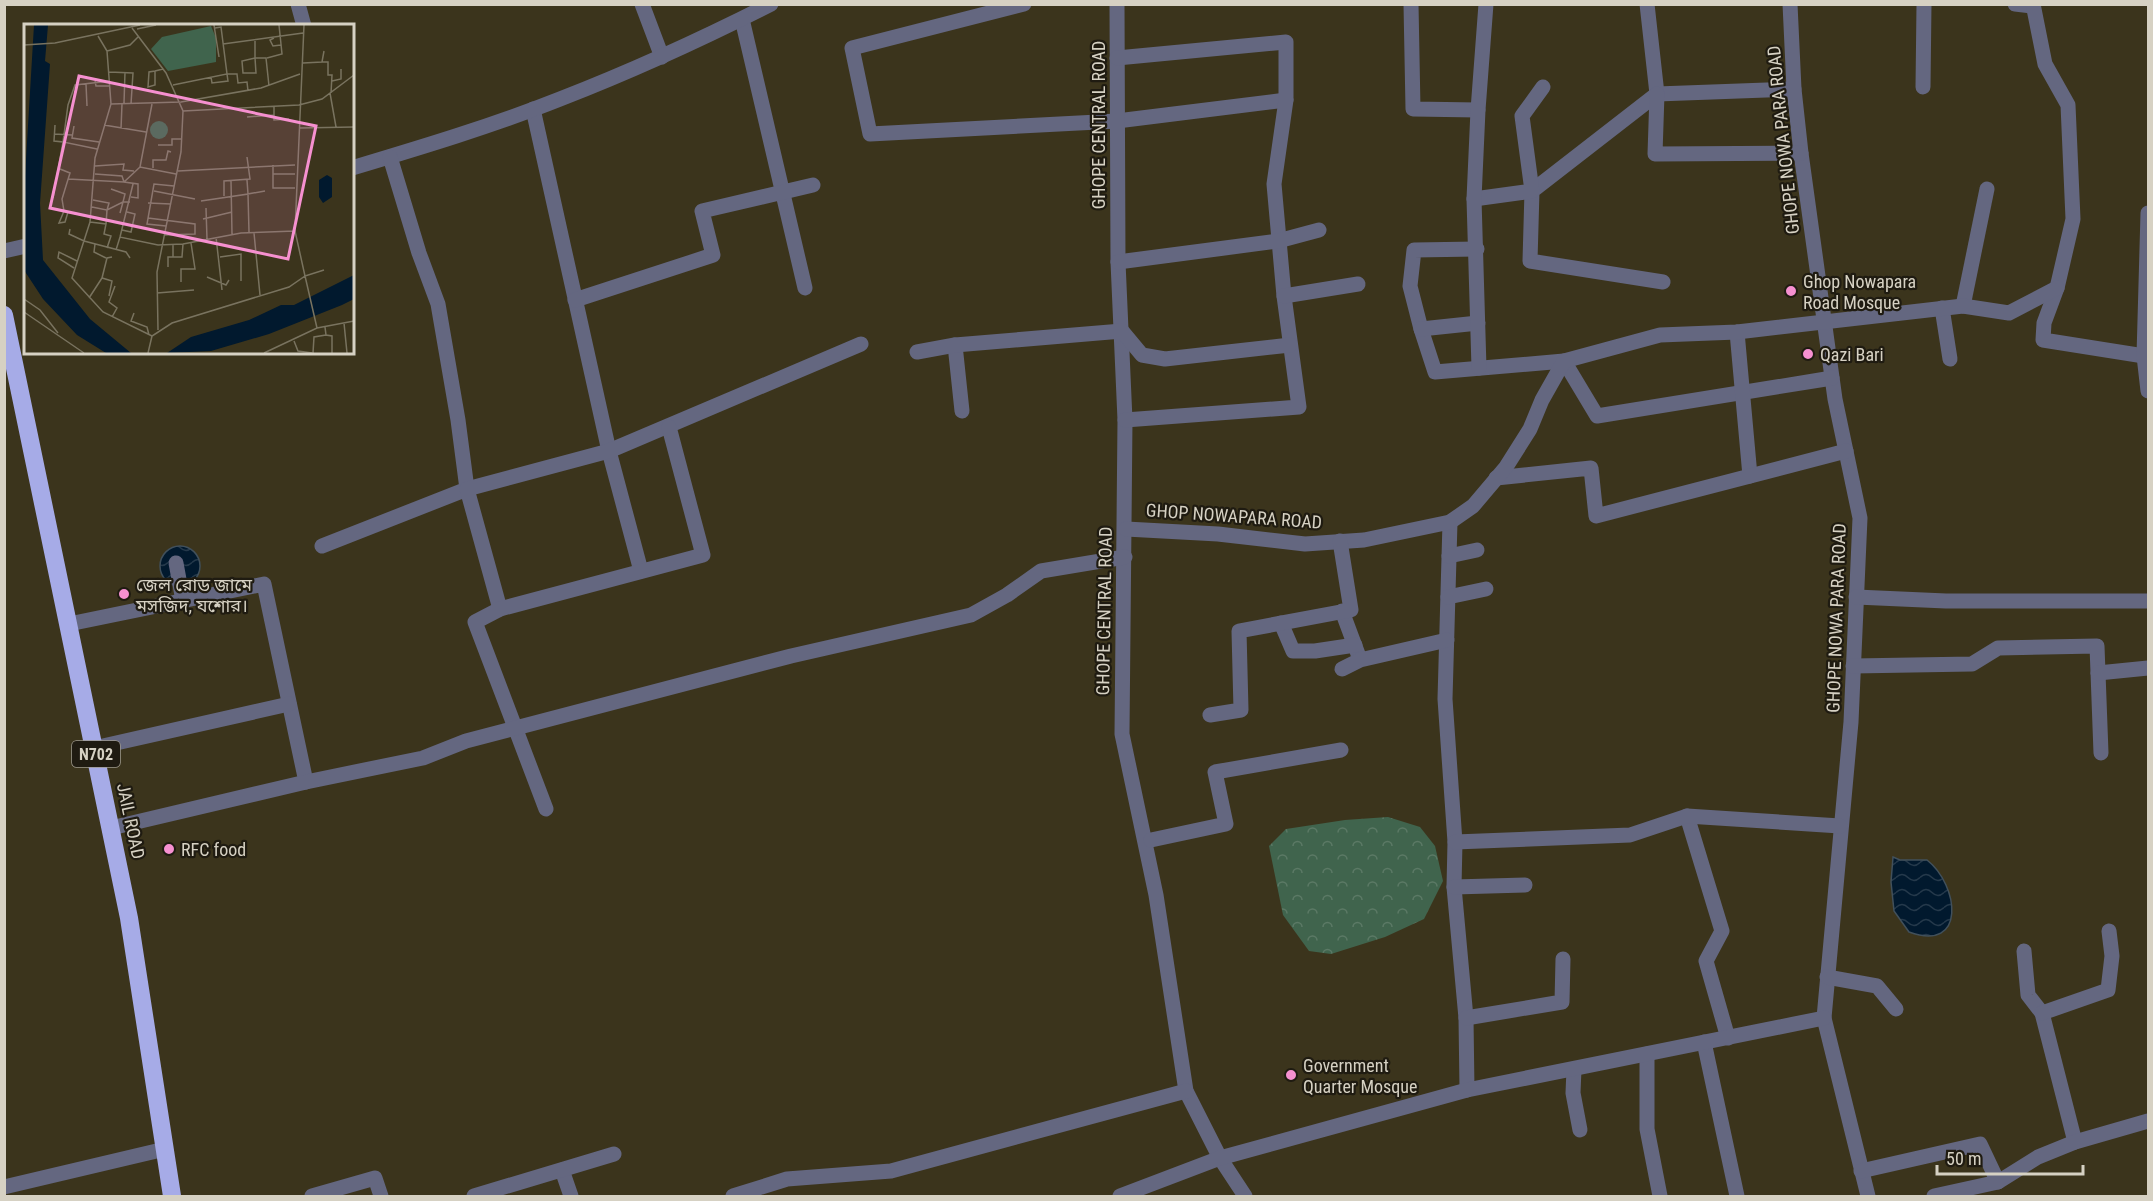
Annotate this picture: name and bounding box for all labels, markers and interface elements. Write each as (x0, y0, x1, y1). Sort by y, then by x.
inset map (24, 24, 354, 354)
street label: GHOPE CENTRAL ROAD (1088, 41, 1109, 209)
street label: GHOPE NOWA PARA ROAD (1763, 45, 1803, 235)
place label: Ghop Nowapara Road Mosque (1803, 271, 1916, 313)
marker: Ghop Nowapara Road Mosque (1784, 284, 1798, 298)
place label: Qazi Bari (1820, 344, 1884, 365)
marker: Qazi Bari (1801, 347, 1815, 361)
street label: GHOP NOWAPARA ROAD (1145, 499, 1323, 533)
street label: GHOPE NOWA PARA ROAD (1822, 523, 1850, 713)
street label: GHOPE CENTRAL ROAD (1092, 527, 1116, 695)
place label: জেল রোড জামে মসজিদ, যশোর। (135, 574, 253, 616)
marker: জেল রোড জামে মসজিদ, যশোর। (117, 587, 131, 601)
road number: N702 (72, 741, 120, 767)
street label: JAIL ROAD (113, 781, 149, 861)
place label: RFC food (181, 839, 246, 860)
marker: RFC food (162, 842, 176, 856)
place label: Government Quarter Mosque (1303, 1055, 1417, 1097)
marker: Government Quarter Mosque (1284, 1068, 1298, 1082)
scale bar (1937, 1138, 2082, 1176)
text: 50 m (1946, 1148, 1981, 1169)

